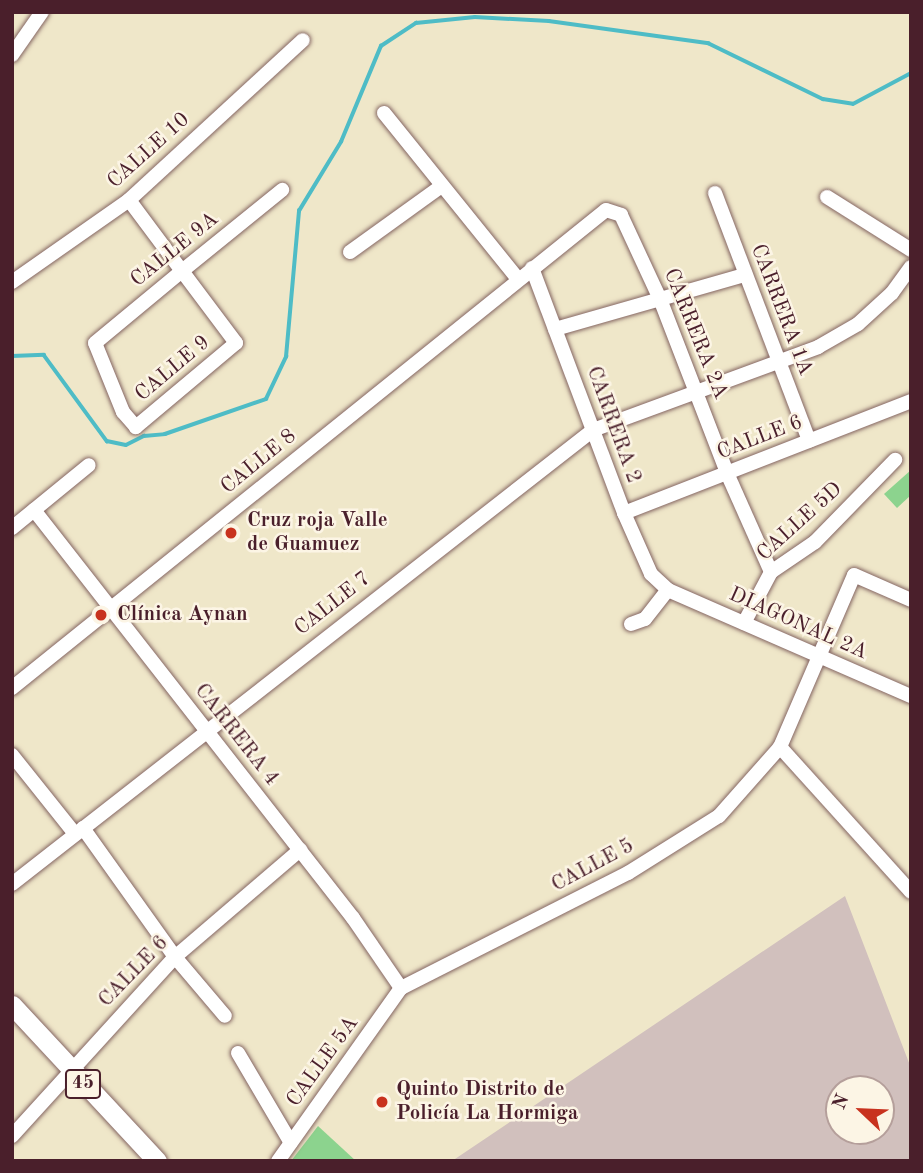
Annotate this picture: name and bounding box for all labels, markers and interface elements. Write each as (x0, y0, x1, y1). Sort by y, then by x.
street label: CALLE 10 (103, 108, 195, 194)
street label: CALLE 9A (126, 207, 224, 293)
street label: CARRERA 1A (744, 241, 818, 379)
street label: CARRERA 2A (657, 265, 733, 403)
street label: CALLE 9 (131, 331, 215, 407)
street label: CARRERA 2 (580, 363, 646, 487)
street label: CALLE 6 (714, 410, 806, 466)
street label: CALLE 8 (216, 424, 302, 500)
street label: CALLE 5D (752, 477, 848, 567)
place label: Cruz roja Valle de Guamuez (247, 508, 388, 558)
marker: Cruz roja Valle de Guamuez (221, 523, 241, 543)
street label: CALLE 7 (290, 566, 376, 642)
street label: DIAGONAL 2A (725, 582, 871, 666)
place label: Clínica Aynan (117, 602, 248, 628)
marker: Clínica Aynan (91, 605, 111, 625)
street label: CARRERA 4 (188, 679, 284, 791)
street label: CALLE 5 (547, 834, 639, 898)
street label: CALLE 6 (94, 931, 174, 1013)
street label: CALLE 5A (282, 1012, 364, 1112)
road number: 45 (64, 1068, 102, 1100)
north arrow (825, 1075, 895, 1145)
place label: Quinto Distrito de Policía La Hormiga (396, 1077, 578, 1127)
text: N (830, 1092, 854, 1113)
marker: Quinto Distrito de Policía La Hormiga (374, 1094, 390, 1110)

